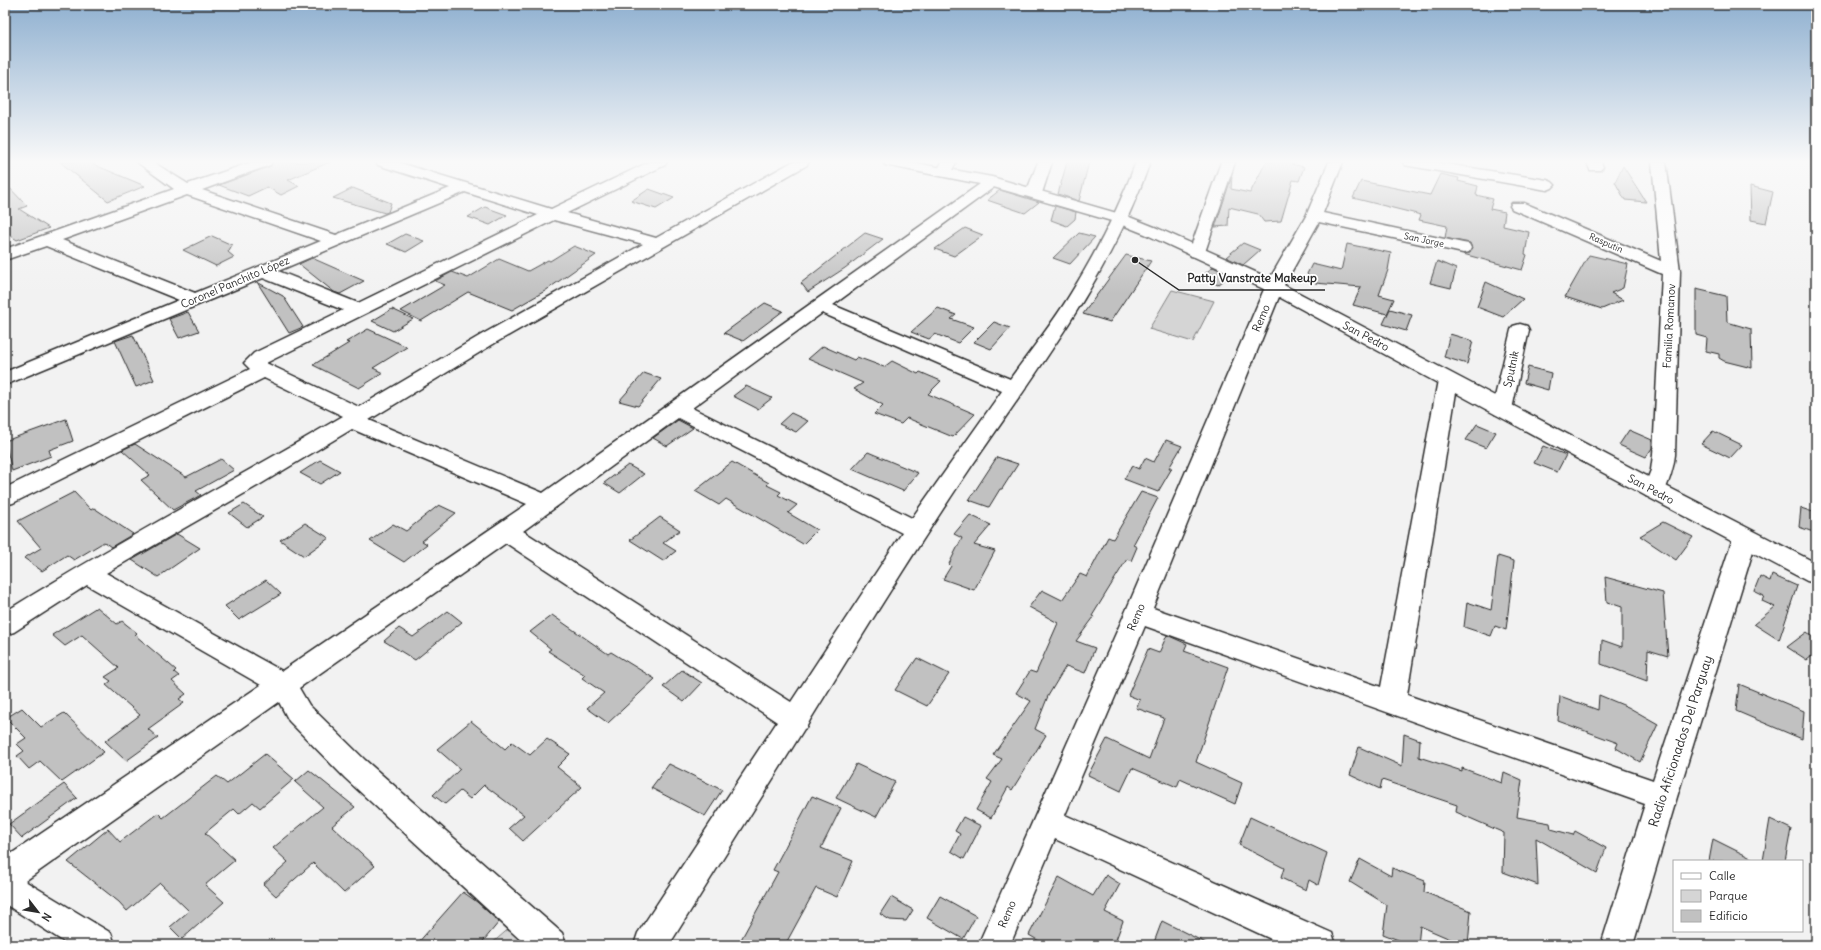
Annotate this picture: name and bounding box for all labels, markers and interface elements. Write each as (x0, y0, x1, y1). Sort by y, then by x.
street label: San Jorge (1403, 230, 1445, 249)
street label: Rasputin (1588, 231, 1625, 255)
street label: Coronel Panchito López (179, 253, 291, 311)
callout: Patty Vanstrate Makeup (1179, 266, 1325, 290)
text: Patty Vanstrate Makeup (1187, 270, 1317, 286)
street label: Familia Romanov (1660, 283, 1678, 369)
street label: Remo (1249, 302, 1273, 334)
street label: San Pedro (1340, 318, 1392, 354)
street label: Sputnik (1500, 349, 1522, 389)
street label: San Pedro (1625, 471, 1677, 507)
street label: Remo (1124, 601, 1148, 633)
street label: Radio Aficionados Del Parguay (1645, 653, 1716, 829)
legend (1673, 860, 1803, 932)
text: Calle (1709, 868, 1736, 883)
text: Parque (1709, 888, 1748, 903)
north arrow (18, 892, 58, 932)
street label: Remo (995, 898, 1019, 930)
text: Edificio (1709, 908, 1748, 923)
text: N (39, 910, 55, 924)

